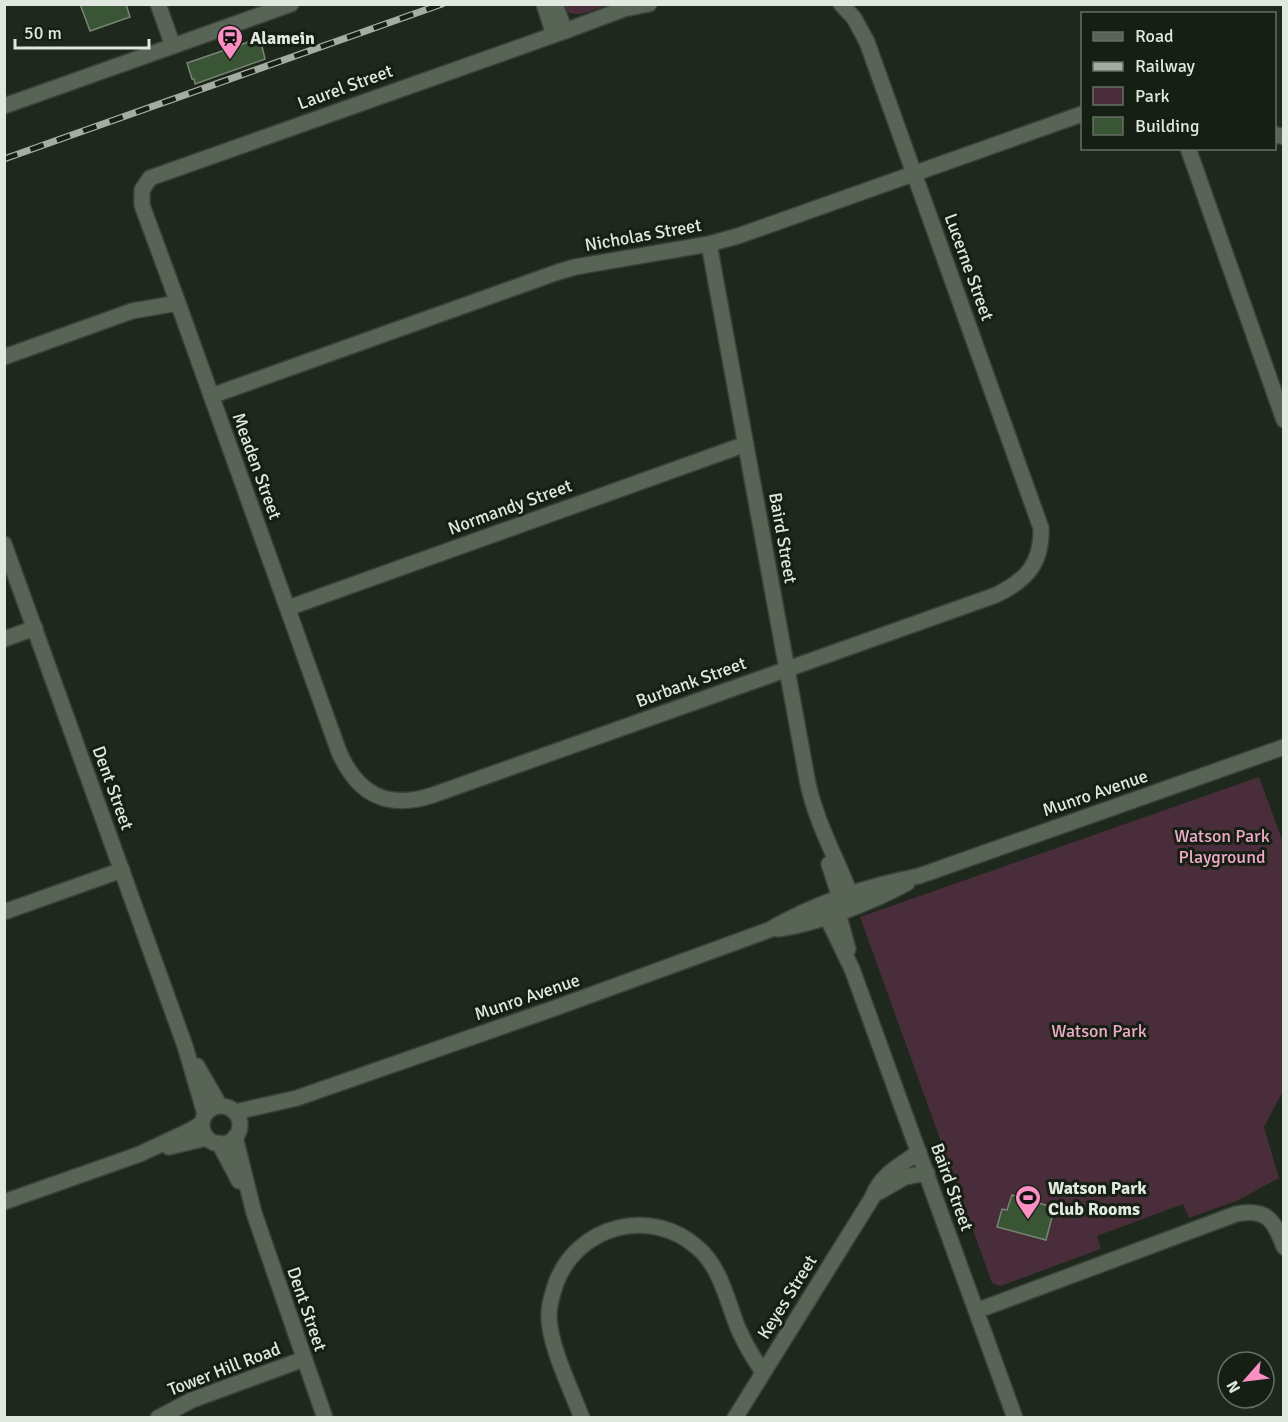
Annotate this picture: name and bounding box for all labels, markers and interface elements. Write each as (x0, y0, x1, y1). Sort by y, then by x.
scale bar (15, 12, 148, 50)
legend (1081, 12, 1276, 150)
text: 50 m (24, 22, 62, 44)
station icon: Alamein (215, 23, 245, 61)
text: Road (1135, 25, 1174, 47)
place label: Alamein (250, 27, 315, 49)
text: Railway (1135, 55, 1196, 77)
street label: Laurel Street (294, 60, 396, 114)
text: Park (1135, 85, 1170, 107)
text: Building (1135, 115, 1199, 137)
street label: Lucerne Street (939, 210, 999, 324)
street label: Nicholas Street (583, 214, 703, 256)
street label: Meaden Street (228, 410, 286, 522)
street label: Normandy Street (445, 474, 575, 540)
street label: Baird Street (764, 491, 802, 585)
street label: Burbank Street (633, 652, 749, 712)
street label: Dent Street (88, 743, 138, 833)
street label: Munro Avenue (1039, 765, 1151, 821)
park label: Watson Park Playground (1174, 825, 1270, 868)
street label: Munro Avenue (471, 969, 583, 1025)
park label: Watson Park (1051, 1020, 1147, 1042)
street label: Baird Street (926, 1140, 978, 1234)
place label: Watson Park Club Rooms (1048, 1177, 1147, 1220)
sports icon: Watson Park Club Rooms (1013, 1183, 1043, 1221)
street label: Keyes Street (752, 1251, 822, 1343)
street label: Dent Street (282, 1264, 332, 1354)
street label: Tower Hill Road (165, 1337, 283, 1401)
north arrow (1216, 1350, 1276, 1410)
text: N (1222, 1377, 1245, 1396)

